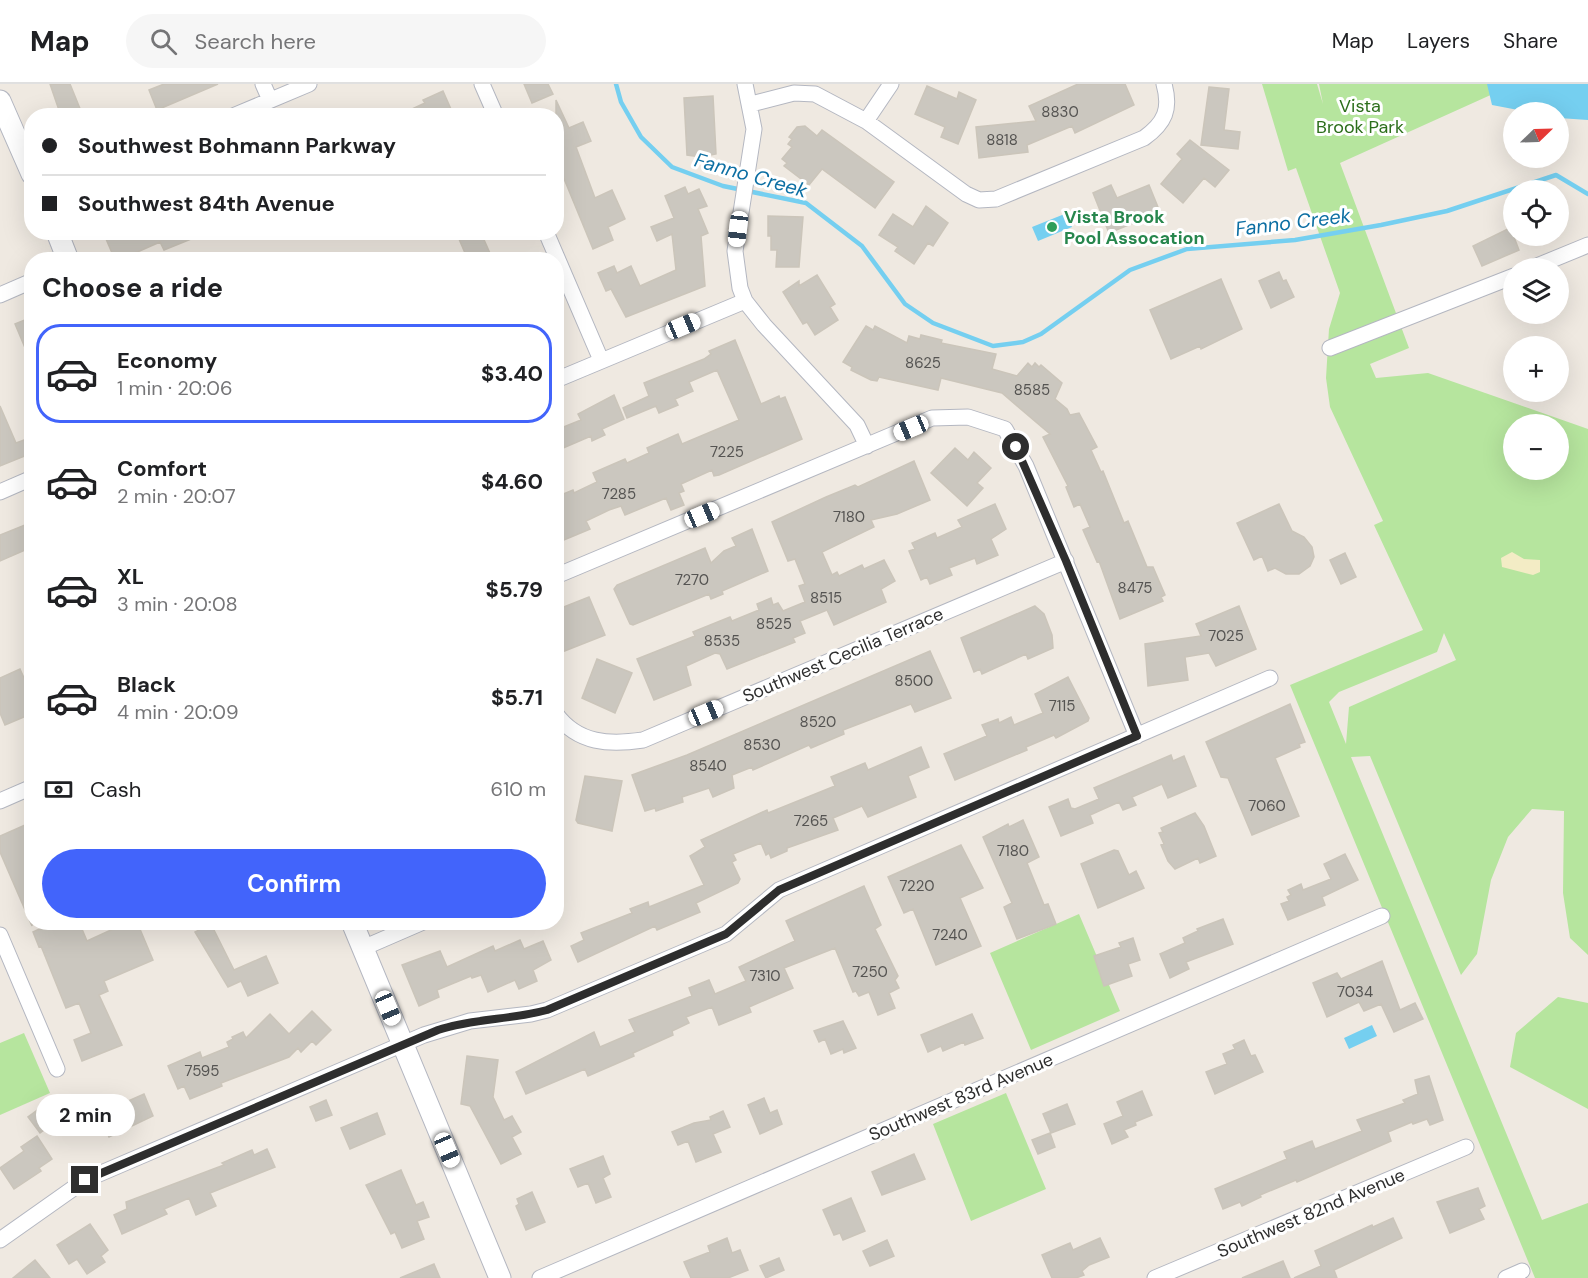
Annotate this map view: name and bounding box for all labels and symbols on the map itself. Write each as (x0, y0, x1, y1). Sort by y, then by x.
park label: Vista Brook Park (1316, 94, 1404, 139)
house number: 8830 (1041, 102, 1079, 122)
north arrow (1503, 102, 1569, 168)
house number: 8818 (986, 130, 1018, 150)
water label: Fanno Creek (692, 147, 811, 204)
water label: Fanno Creek (1234, 202, 1353, 242)
place label: Vista Brook Pool Assocation (1064, 205, 1205, 250)
car (727, 210, 749, 248)
marker: Vista Brook Pool Assocation (1045, 220, 1059, 234)
car (663, 311, 703, 341)
house number: 8625 (905, 353, 941, 373)
house number: 8585 (1014, 380, 1050, 400)
car (891, 413, 931, 443)
route start (1002, 433, 1029, 460)
house number: 7225 (710, 442, 744, 462)
house number: 7285 (602, 484, 636, 504)
car (682, 500, 722, 530)
house number: 7180 (833, 507, 865, 527)
house number: 7270 (675, 570, 709, 590)
house number: 8475 (1118, 578, 1152, 598)
house number: 8515 (810, 588, 842, 608)
street label: Southwest Cecilia Terrace (739, 602, 947, 708)
house number: 8525 (756, 614, 792, 634)
house number: 7025 (1208, 626, 1244, 646)
house number: 8535 (704, 631, 740, 651)
house number: 8500 (895, 671, 933, 691)
house number: 7115 (1049, 696, 1075, 716)
car (686, 698, 726, 728)
house number: 8520 (800, 712, 836, 732)
house number: 8530 (743, 735, 781, 755)
house number: 8540 (689, 756, 727, 776)
house number: 7060 (1248, 796, 1286, 816)
house number: 7265 (794, 811, 828, 831)
house number: 7180 (997, 841, 1029, 861)
house number: 7220 (899, 876, 935, 896)
house number: 7240 (932, 925, 968, 945)
house number: 7250 (852, 962, 888, 982)
house number: 7310 (749, 966, 781, 986)
house number: 7034 (1337, 982, 1373, 1002)
car (373, 988, 403, 1028)
street label: Southwest 83rd Avenue (865, 1047, 1057, 1147)
house number: 7595 (185, 1061, 219, 1081)
callout: 2 min (36, 1093, 134, 1135)
car (432, 1130, 462, 1170)
street label: Southwest 82nd Avenue (1214, 1163, 1408, 1263)
route end (71, 1166, 98, 1193)

